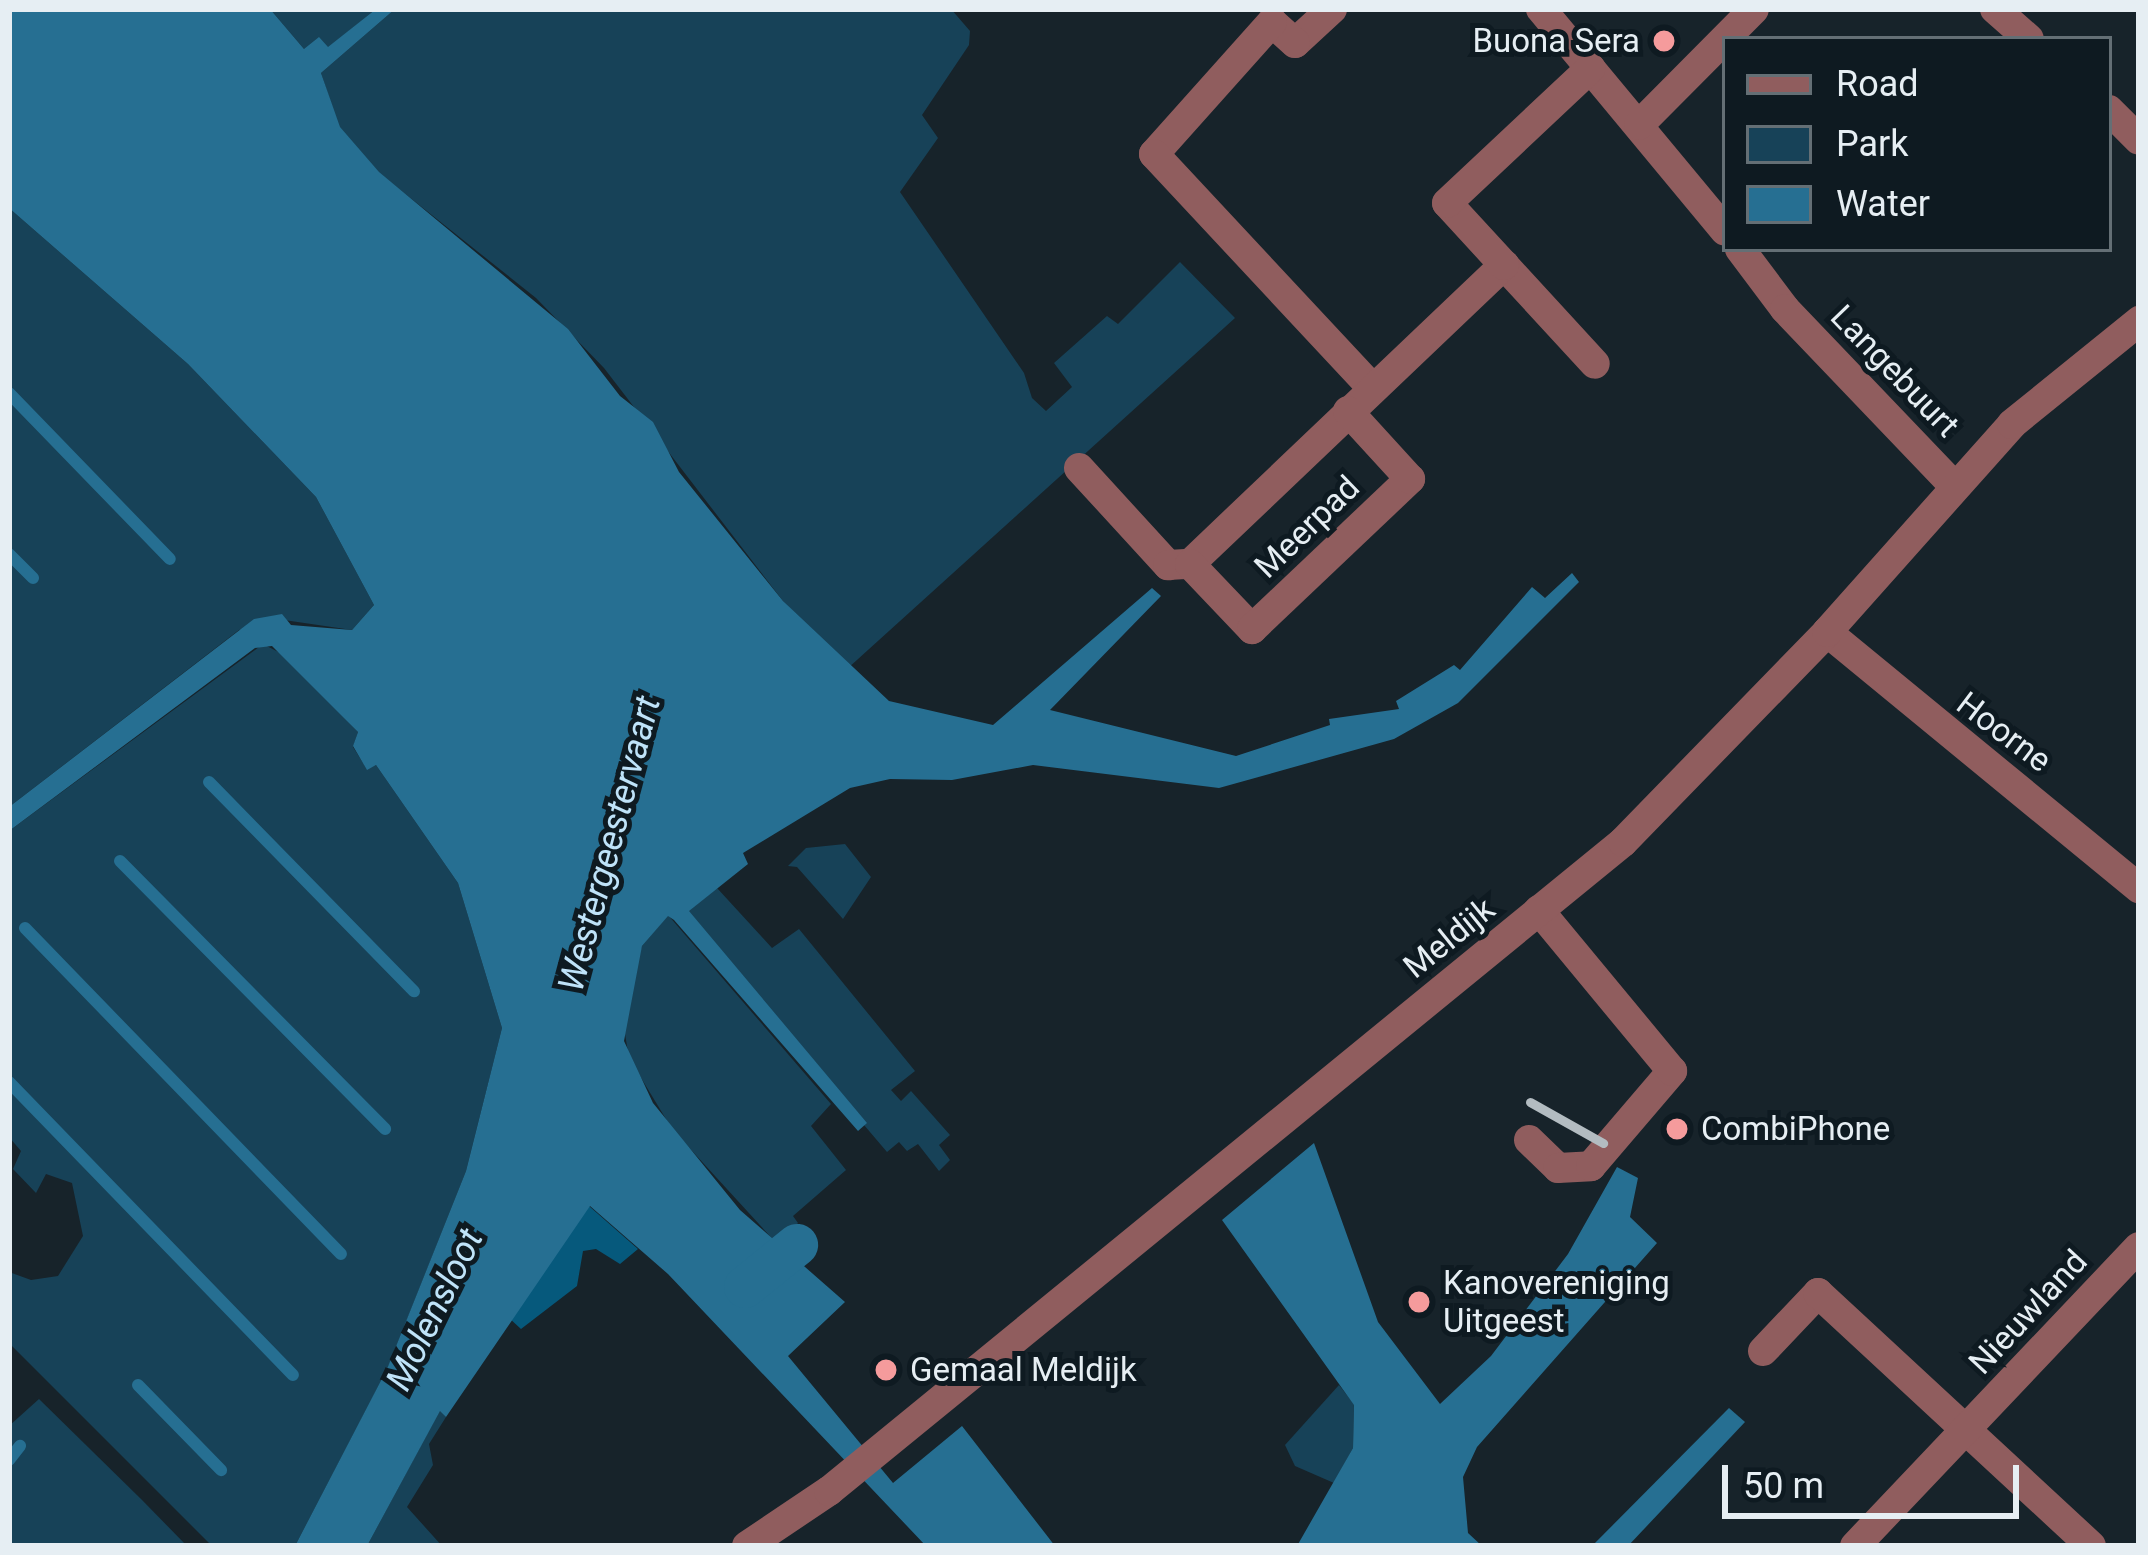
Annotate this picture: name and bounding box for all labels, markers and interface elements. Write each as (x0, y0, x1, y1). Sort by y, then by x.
place label: Buona Sera (1472, 21, 1640, 61)
marker: Buona Sera (1651, 28, 1677, 54)
legend (1722, 36, 2112, 252)
text: Road (1836, 63, 1919, 105)
text: Park (1836, 123, 1909, 165)
text: Water (1836, 183, 1930, 225)
street label: Langebuurt (1823, 297, 1967, 445)
street label: Meerpad (1246, 468, 1368, 586)
street label: Hoorne (1949, 684, 2059, 780)
water label: Westergeestervaart (550, 692, 670, 996)
street label: Meldijk (1396, 889, 1502, 987)
place label: CombiPhone (1701, 1109, 1890, 1149)
marker: CombiPhone (1664, 1116, 1690, 1142)
water label: Molensloot (377, 1222, 493, 1398)
street label: Nieuwland (1961, 1242, 2095, 1382)
place label: Kanovereniging Uitgeest (1443, 1263, 1670, 1341)
marker: Kanovereniging Uitgeest (1406, 1289, 1432, 1315)
place label: Gemaal Meldijk (910, 1350, 1137, 1390)
marker: Gemaal Meldijk (873, 1357, 899, 1383)
scale bar (1728, 1441, 2025, 1515)
text: 50 m (1743, 1465, 1824, 1507)

